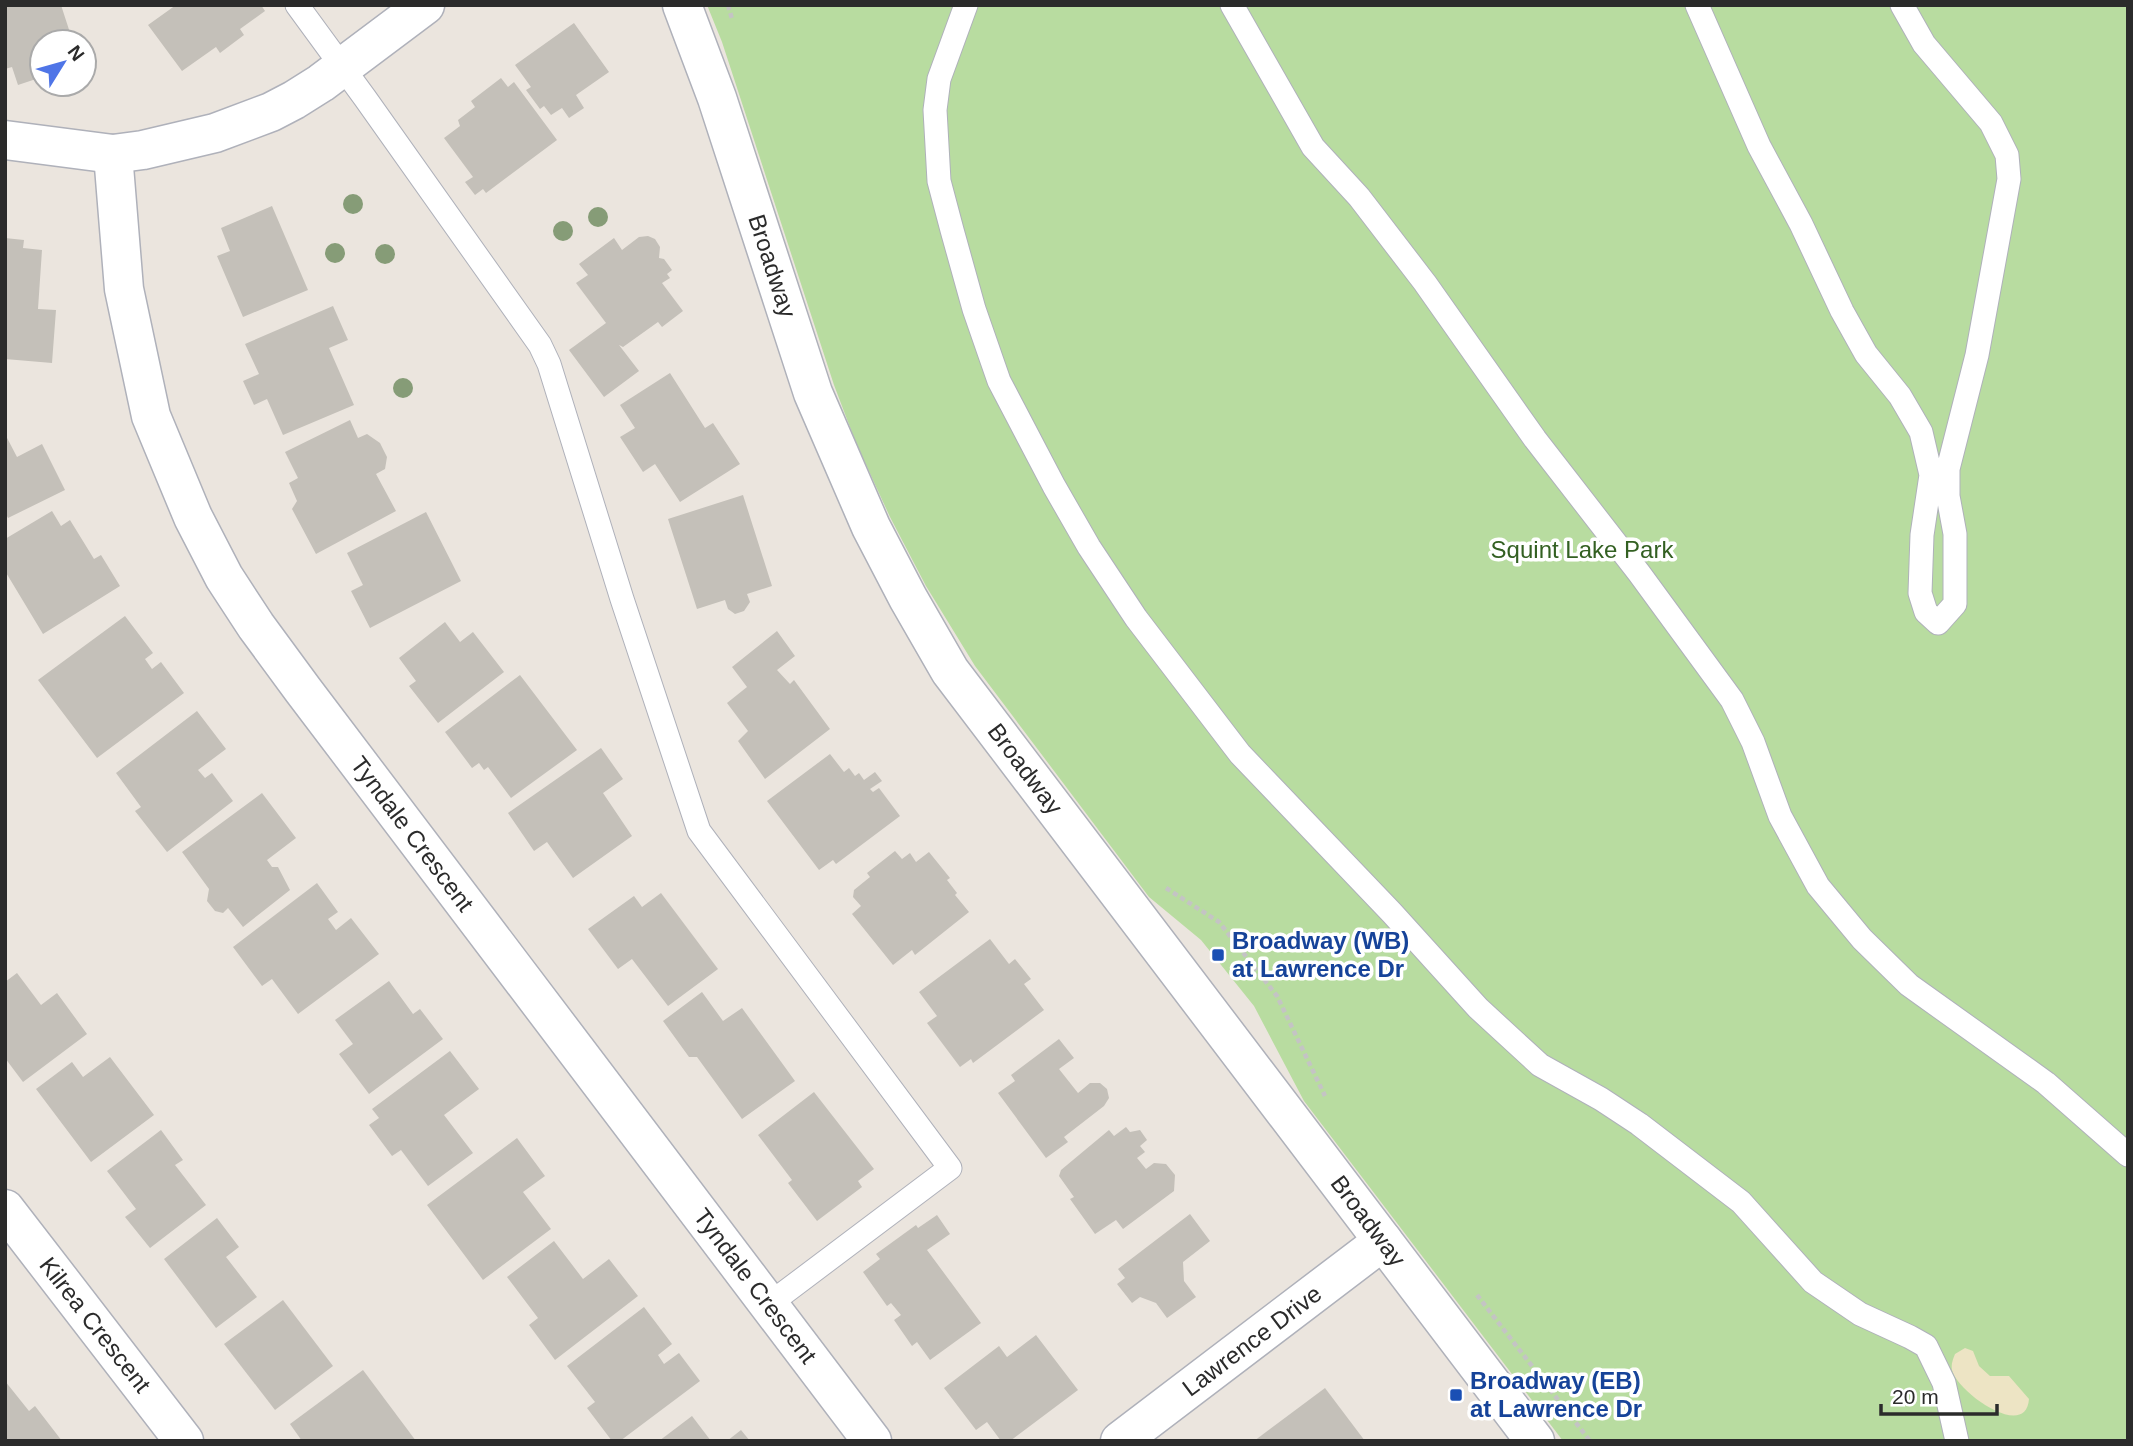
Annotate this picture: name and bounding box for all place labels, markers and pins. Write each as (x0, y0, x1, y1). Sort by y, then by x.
place label: Broadway (WB) at Lawrence Dr (1232, 927, 1409, 982)
marker: Broadway (WB) at Lawrence Dr (1210, 947, 1226, 963)
place label: Broadway (EB) at Lawrence Dr (1470, 1367, 1642, 1422)
marker: Broadway (EB) at Lawrence Dr (1448, 1387, 1464, 1403)

